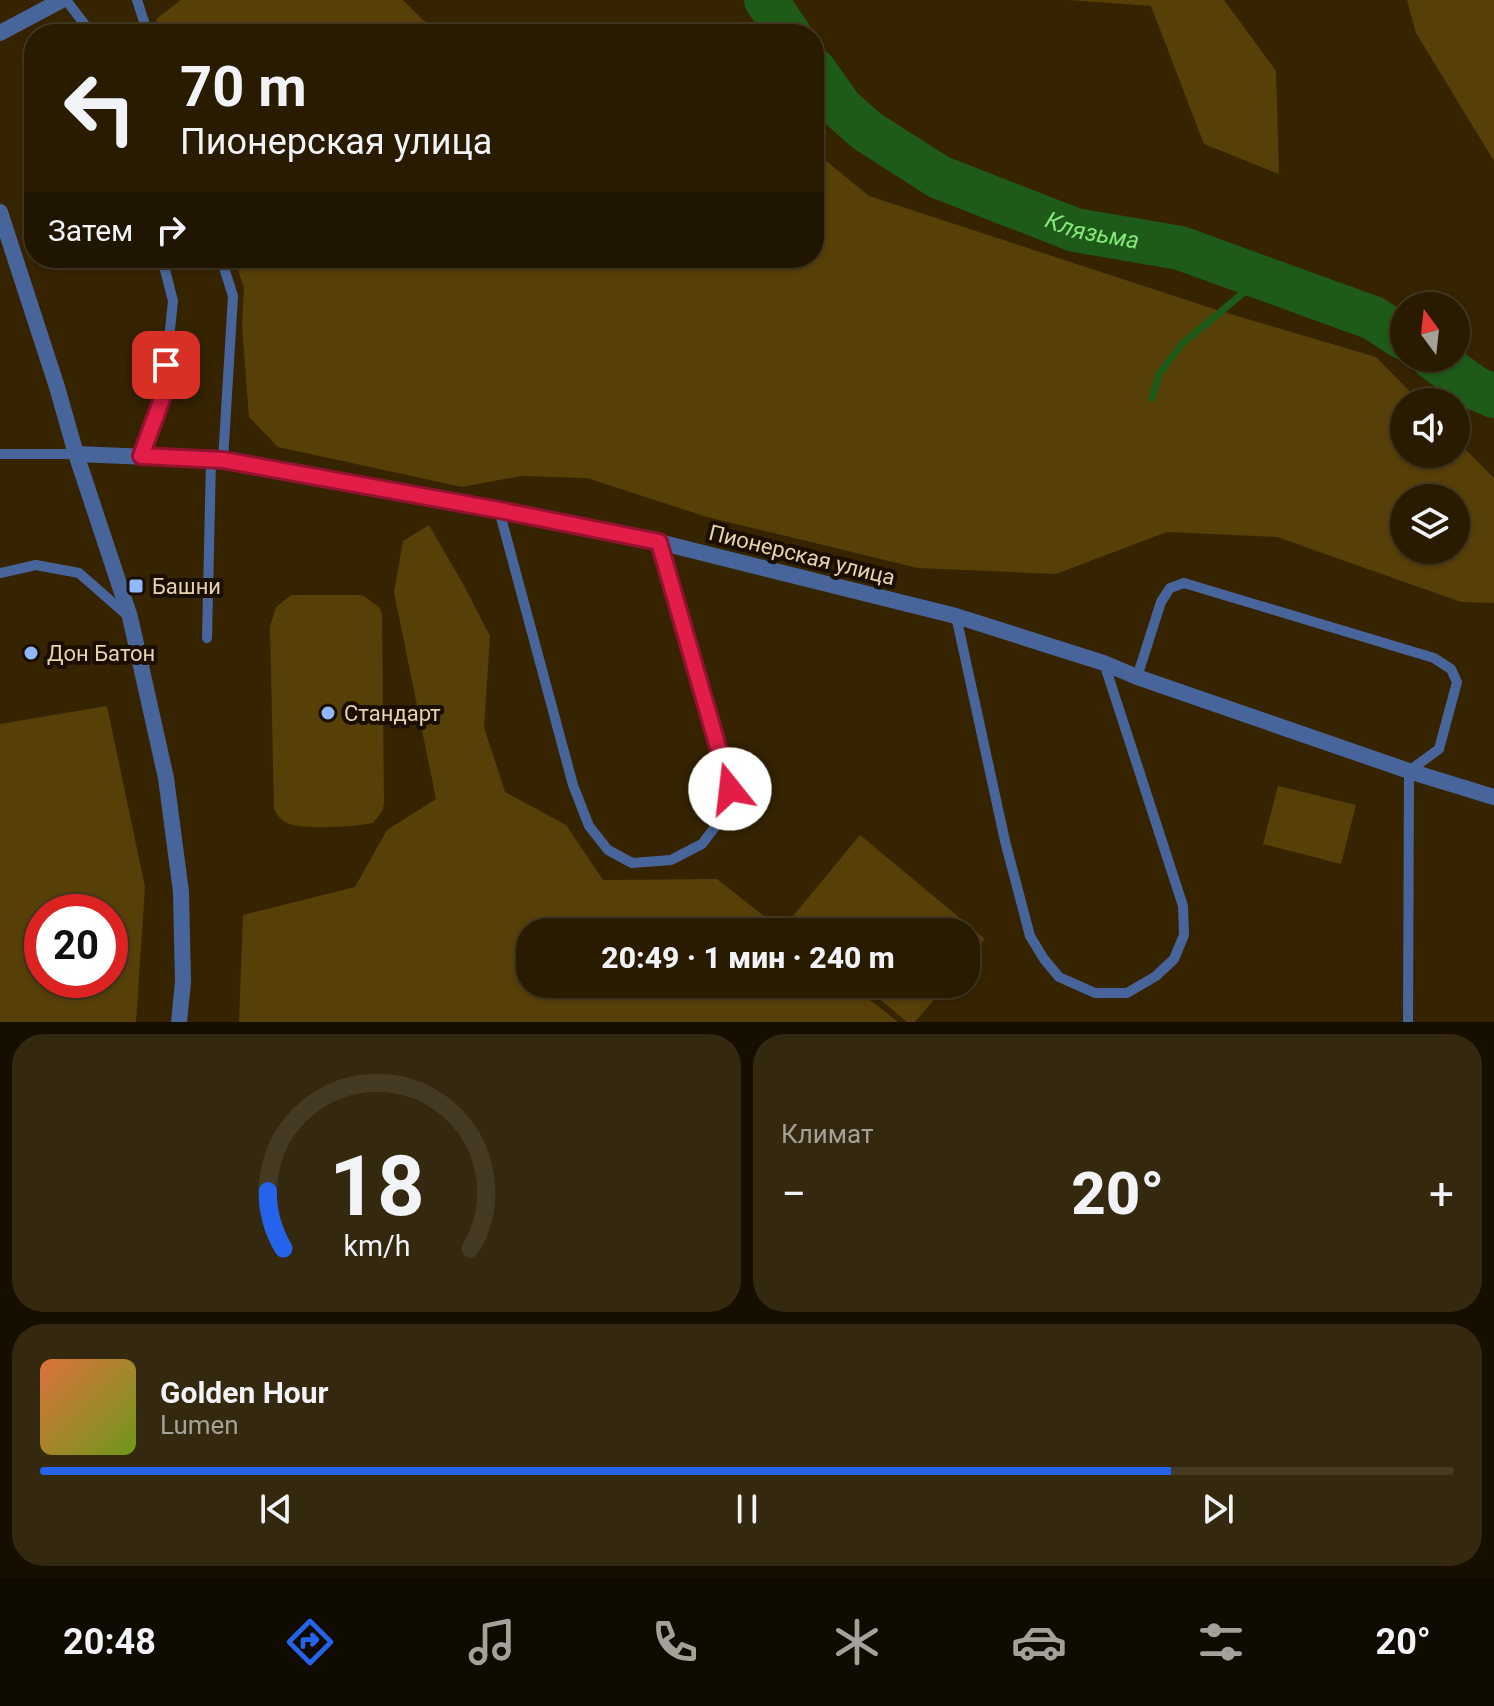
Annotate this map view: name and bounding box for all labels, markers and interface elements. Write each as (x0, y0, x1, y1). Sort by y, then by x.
text: 70 m (180, 54, 307, 120)
icon: left (48, 56, 152, 160)
text: Пионерская улица (180, 121, 492, 163)
water label: Клязьма (1041, 206, 1142, 255)
icon: right (149, 208, 193, 252)
text: Затем (48, 213, 133, 248)
north arrow (1390, 292, 1470, 372)
map controls (1390, 292, 1470, 564)
pin (132, 331, 200, 399)
icon: arrive (144, 343, 188, 387)
button: sound (1390, 388, 1470, 468)
button: layers (1390, 484, 1470, 564)
street label: Пионерская улица (706, 520, 898, 590)
place label: Башни (152, 574, 221, 599)
marker: Башни (127, 577, 145, 595)
place label: Дон Батон (47, 641, 155, 666)
marker: Дон Батон (22, 644, 40, 662)
place label: Стандарт (344, 701, 441, 726)
marker: Стандарт (319, 704, 337, 722)
position arrow (688, 747, 772, 831)
speed limit sign: 20 (24, 894, 128, 998)
text: 20:49 · 1 мин · 240 m (601, 940, 895, 975)
text: Климат (781, 1119, 873, 1149)
text: 18 (329, 1138, 424, 1235)
text: 20° (1071, 1158, 1164, 1229)
text: − (781, 1168, 806, 1220)
text: + (1429, 1168, 1454, 1220)
text: km/h (343, 1229, 410, 1263)
text: Golden Hour (160, 1375, 329, 1410)
text: Lumen (160, 1410, 239, 1440)
icon: previous (254, 1487, 298, 1531)
icon: pause (725, 1487, 769, 1531)
icon: next (1196, 1487, 1240, 1531)
icon: directions (282, 1614, 338, 1670)
icon: music (464, 1614, 520, 1670)
icon: phone (647, 1614, 703, 1670)
icon: climate (829, 1614, 885, 1670)
icon: car (1011, 1614, 1067, 1670)
icon: filters (1193, 1614, 1249, 1670)
text: 20:48 (63, 1621, 156, 1663)
text: 20° (1376, 1621, 1431, 1663)

